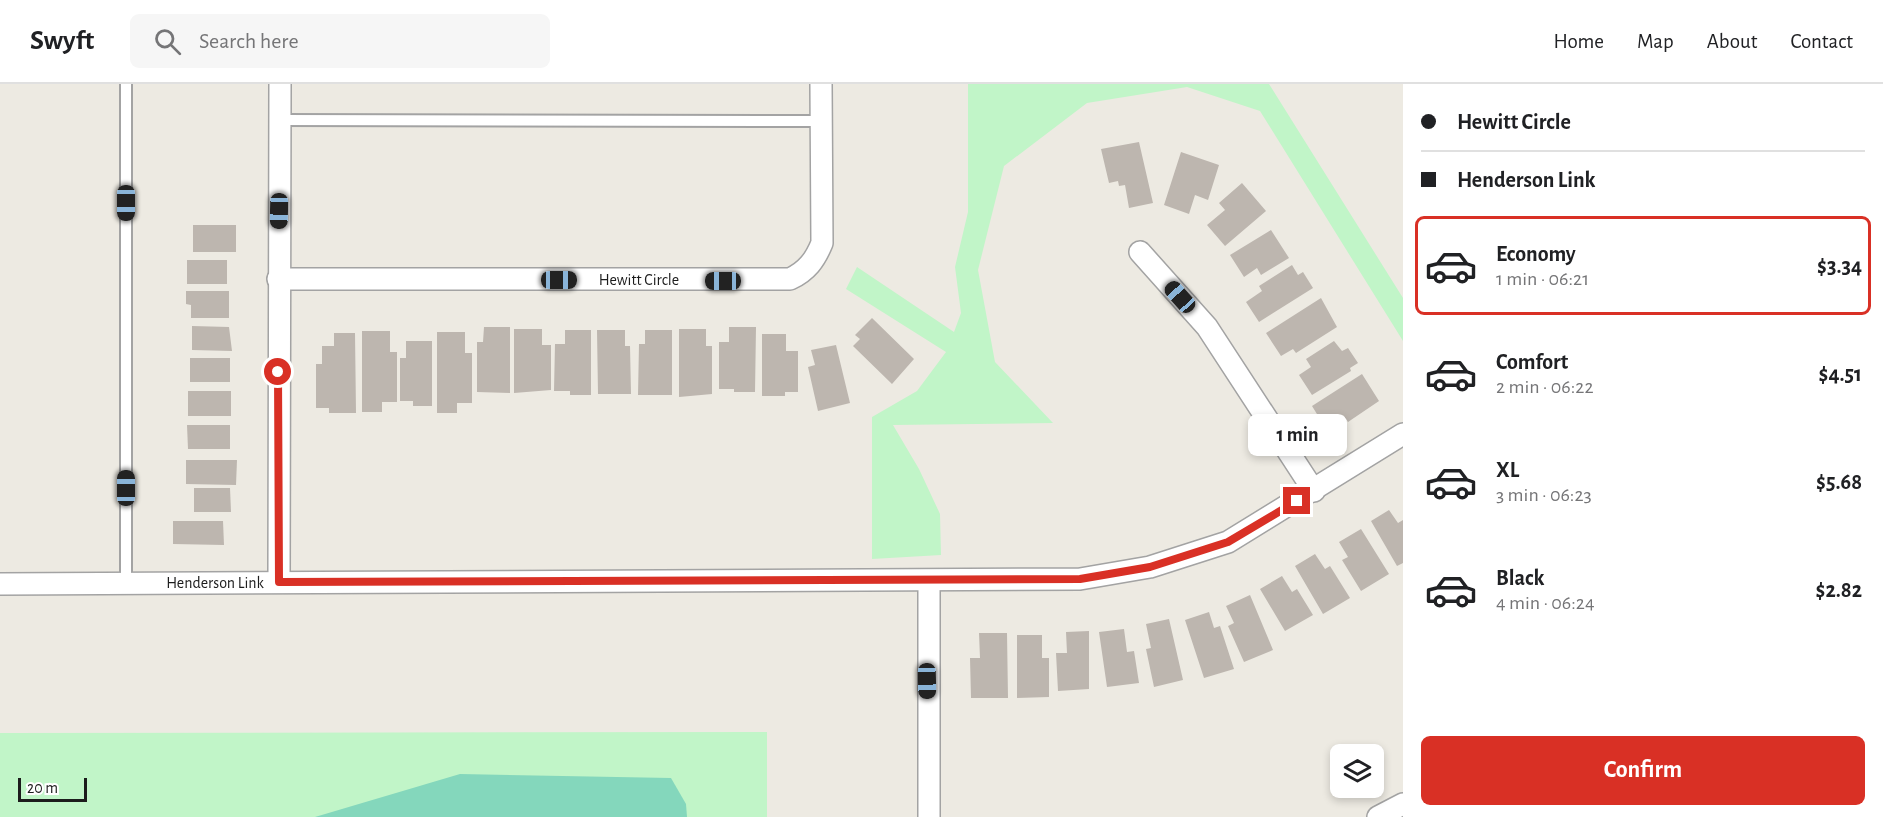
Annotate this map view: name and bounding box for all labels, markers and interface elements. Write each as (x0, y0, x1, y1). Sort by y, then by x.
search box (130, 14, 550, 68)
icon: search (151, 25, 184, 58)
text: Swyft (30, 27, 94, 55)
text: Search here (199, 30, 299, 52)
text: Home (1553, 31, 1604, 52)
text: Map (1637, 31, 1674, 52)
text: About (1707, 31, 1757, 52)
text: Contact (1790, 31, 1853, 52)
text: Hewitt Circle (1457, 111, 1571, 133)
text: Henderson Link (1457, 169, 1595, 191)
car (117, 185, 135, 221)
car (270, 193, 288, 229)
icon: car (1424, 239, 1478, 293)
text: Economy (1496, 243, 1576, 265)
text: $3.34 (1817, 255, 1862, 277)
text: 1 min · 06:21 (1496, 269, 1589, 289)
car (541, 271, 577, 289)
street label: Hewitt Circle (599, 272, 679, 288)
car (705, 272, 741, 290)
car (1161, 278, 1199, 316)
icon: car (1424, 347, 1478, 401)
text: Comfort (1496, 351, 1568, 373)
route start (264, 358, 291, 385)
text: $4.51 (1819, 363, 1862, 385)
text: 2 min · 06:22 (1496, 377, 1593, 397)
callout: 1 min (1248, 414, 1346, 456)
text: 1 min (1276, 425, 1319, 445)
icon: car (1424, 455, 1478, 509)
text: XL (1496, 459, 1519, 481)
car (117, 470, 135, 506)
text: $5.68 (1816, 471, 1862, 493)
text: 3 min · 06:23 (1496, 485, 1592, 505)
route end (1283, 487, 1310, 514)
icon: car (1424, 563, 1478, 617)
text: Black (1496, 567, 1544, 589)
street label: Henderson Link (166, 575, 265, 591)
text: $2.82 (1815, 579, 1862, 601)
text: 4 min · 06:24 (1496, 593, 1595, 613)
car (918, 663, 936, 699)
button: Confirm (1421, 736, 1865, 805)
map controls (1330, 744, 1384, 798)
button: layers (1330, 744, 1384, 798)
scale bar (18, 775, 87, 802)
text: 20 m (27, 780, 58, 796)

